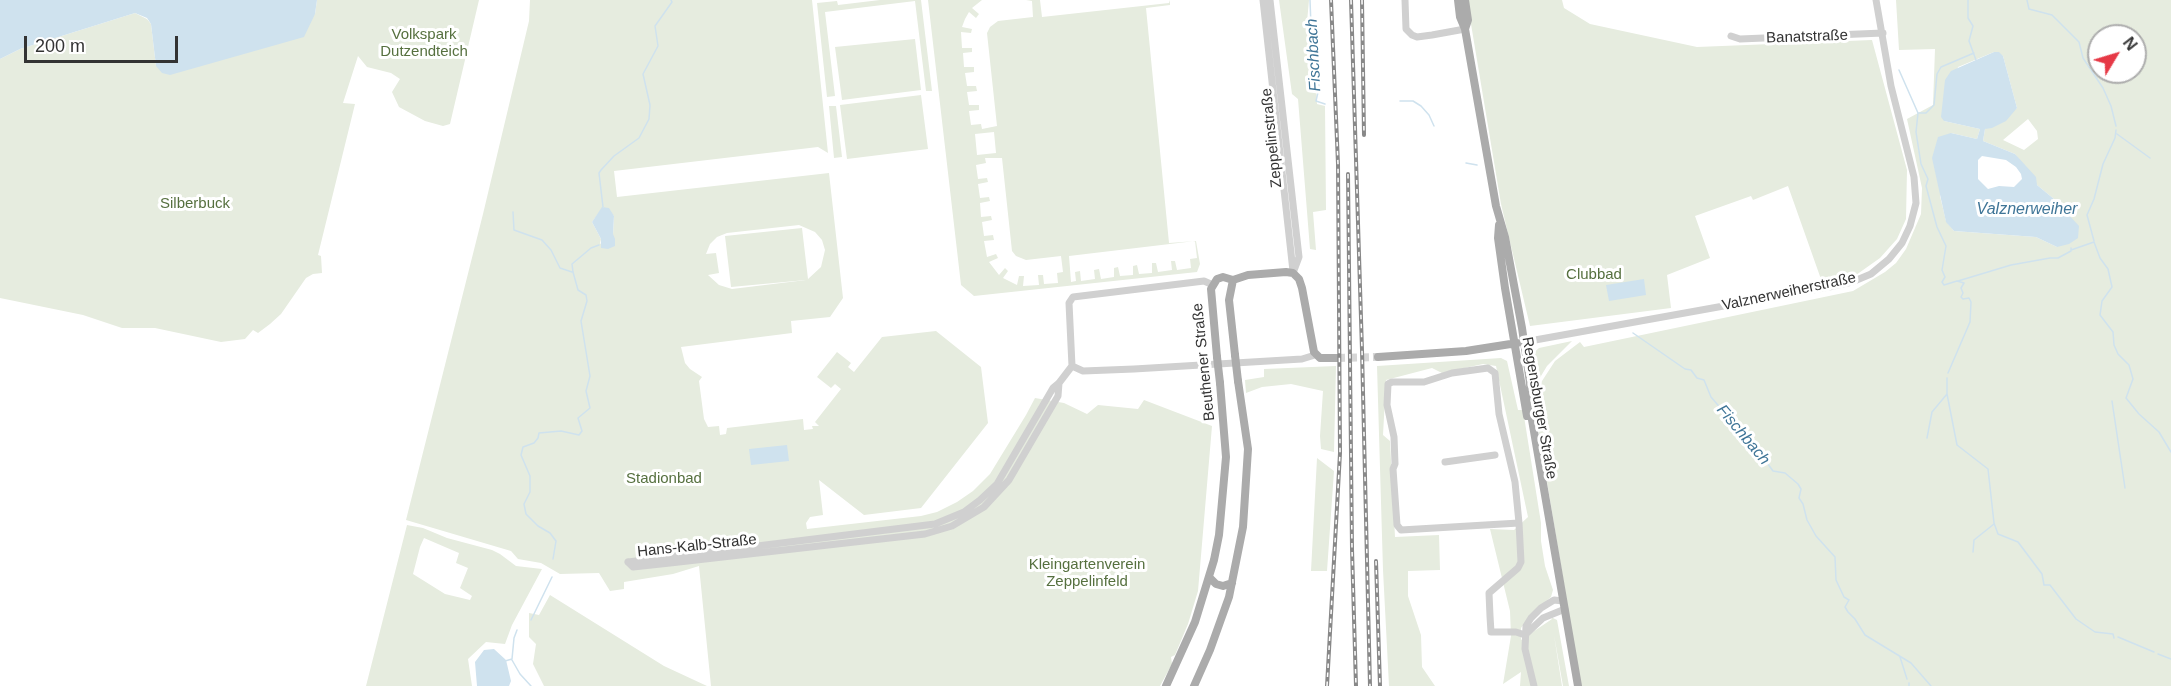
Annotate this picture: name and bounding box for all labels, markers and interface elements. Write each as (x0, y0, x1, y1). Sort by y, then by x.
water label: Fischbach (1303, 18, 1325, 92)
scale bar (27, 24, 182, 62)
north arrow (2087, 24, 2147, 84)
park label: Volkspark Dutzendteich (380, 26, 468, 61)
street label: Banatstraße (1766, 27, 1848, 47)
text: N (2120, 34, 2140, 54)
text: 200 m (35, 36, 85, 56)
street label: Zeppelinstraße (1258, 87, 1286, 189)
park label: Silberbuck (160, 195, 230, 213)
water label: Valznerweiher (1977, 200, 2077, 220)
park label: Clubbad (1566, 266, 1622, 284)
street label: Valznerweiherstraße (1720, 269, 1858, 315)
street label: Beuthener Straße (1189, 302, 1219, 422)
street label: Regensburger Straße (1518, 335, 1560, 481)
water label: Fischbach (1712, 401, 1774, 469)
park label: Stadionbad (626, 470, 702, 488)
street label: Hans-Kalb-Straße (636, 531, 758, 561)
park label: Kleingartenverein Zeppelinfeld (1029, 556, 1145, 591)

